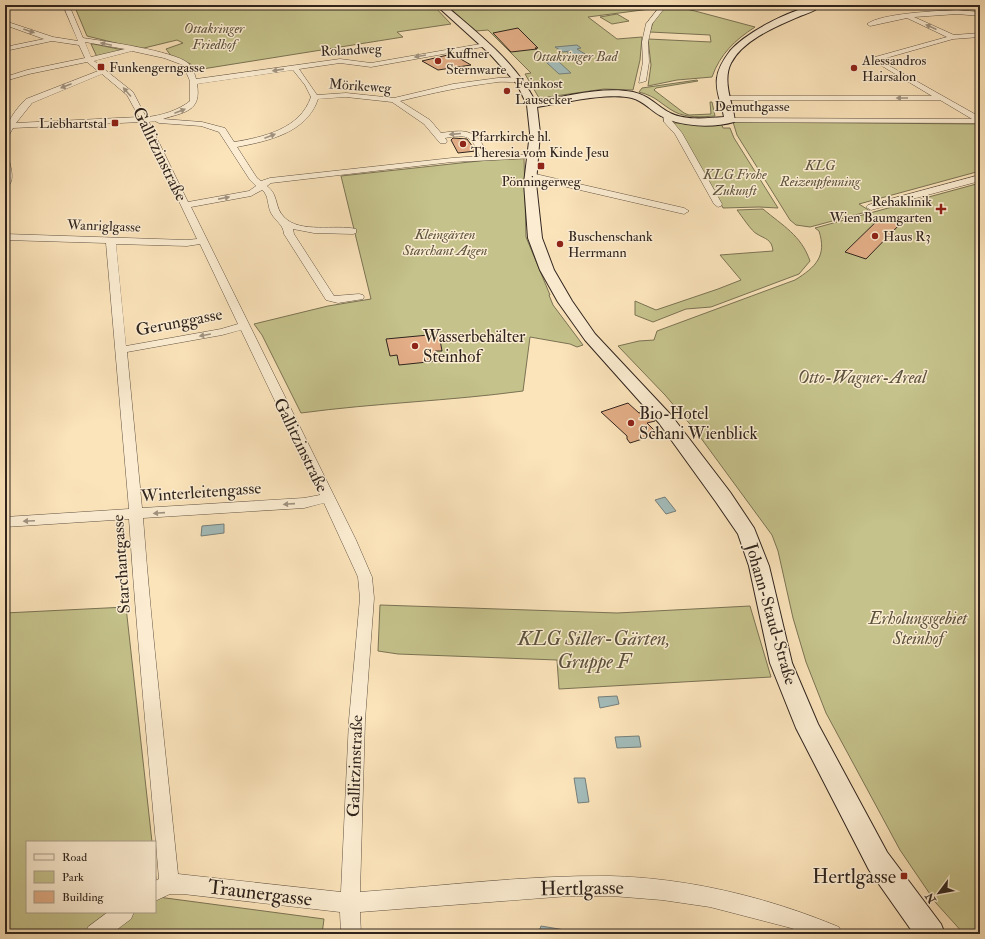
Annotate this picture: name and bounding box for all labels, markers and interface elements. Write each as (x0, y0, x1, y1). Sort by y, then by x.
park label: Ottakringer Friedhof (184, 20, 245, 53)
one-way arrow (925, 24, 937, 30)
one-way arrow (23, 29, 35, 35)
street label: Rolandweg (320, 40, 383, 60)
one-way arrow (99, 41, 112, 47)
place label: Kuffner Sternwarte (446, 45, 507, 78)
park label: Ottakringer Bad (532, 48, 619, 65)
place label: Alessandros Hairsalon (861, 52, 927, 85)
one-way arrow (414, 53, 426, 59)
marker: Kuffner Sternwarte (433, 56, 443, 66)
place label: Funkengerngasse (109, 59, 205, 76)
marker: Funkengerngasse (96, 62, 106, 72)
marker: Alessandros Hairsalon (849, 63, 859, 73)
one-way arrow (272, 67, 284, 73)
street label: Mörikeweg (328, 75, 393, 97)
place label: Feinkost Lausecker (515, 75, 573, 108)
one-way arrow (60, 84, 72, 90)
marker: Feinkost Lausecker (502, 86, 512, 96)
one-way arrow (123, 87, 132, 98)
one-way arrow (895, 95, 908, 101)
street label: Demuthgasse (714, 98, 790, 115)
street label: Gallitzinstraße (128, 103, 192, 205)
one-way arrow (174, 107, 186, 113)
place label: Liebhartstal (39, 115, 107, 132)
marker: Liebhartstal (110, 118, 120, 128)
place label: Pfarrkirche hl. Theresia vom Kinde Jesu (471, 128, 609, 161)
one-way arrow (449, 131, 461, 137)
one-way arrow (265, 132, 277, 138)
marker: Pfarrkirche hl. Theresia vom Kinde Jesu (458, 139, 468, 149)
park label: KLG Reizenpfenning (779, 157, 861, 190)
marker: Pönningerweg (536, 161, 546, 171)
park label: KLG Frohe Zukunft (702, 166, 767, 199)
place label: Pönningerweg (501, 173, 582, 190)
place label: Rehaklinik Wien Baumgarten (829, 193, 932, 226)
one-way arrow (218, 195, 230, 201)
marker: Rehaklinik Wien Baumgarten (935, 203, 947, 215)
street label: Wanriglgasse (66, 216, 141, 236)
park label: Kleingärten Starchant Aigen (402, 226, 488, 259)
place label: Buschenschank Herrmann (568, 228, 653, 261)
place label: Haus R3 (883, 228, 931, 245)
marker: Haus R3 (870, 231, 880, 241)
marker: Buschenschank Herrmann (555, 239, 565, 249)
street label: Gerunggasse (134, 303, 224, 341)
place label: Wasserbehälter Steinhof (422, 326, 526, 367)
one-way arrow (199, 332, 211, 338)
marker: Wasserbehälter Steinhof (410, 341, 420, 351)
park label: Otto-Wagner-Areal (798, 367, 928, 388)
street label: Gallitzinstraße (269, 394, 333, 496)
place label: Bio-Hotel Schani Wienblick (639, 403, 758, 444)
marker: Bio-Hotel Schani Wienblick (626, 418, 636, 428)
street label: Winterleitengasse (139, 477, 262, 507)
one-way arrow (283, 500, 295, 507)
one-way arrow (153, 509, 165, 516)
street label: Starchantgasse (107, 514, 135, 614)
one-way arrow (23, 517, 35, 524)
street label: Johann-Staud-Straße (740, 540, 801, 687)
park label: Erholungsgebiet Steinhof (868, 608, 968, 649)
park label: KLG Siller-Gärten, Gruppe F (517, 626, 670, 674)
street label: Gallitzinstraße (343, 714, 367, 818)
legend (26, 841, 156, 913)
text: Road (62, 850, 87, 865)
place label: Hertlgasse (812, 864, 896, 889)
text: Park (62, 870, 84, 885)
marker: Hertlgasse (899, 871, 909, 881)
north arrow (919, 873, 959, 913)
street label: Traunergasse (206, 874, 314, 912)
street label: Hertlgasse (540, 875, 624, 901)
text: N (922, 889, 940, 907)
text: Building (62, 890, 105, 905)

